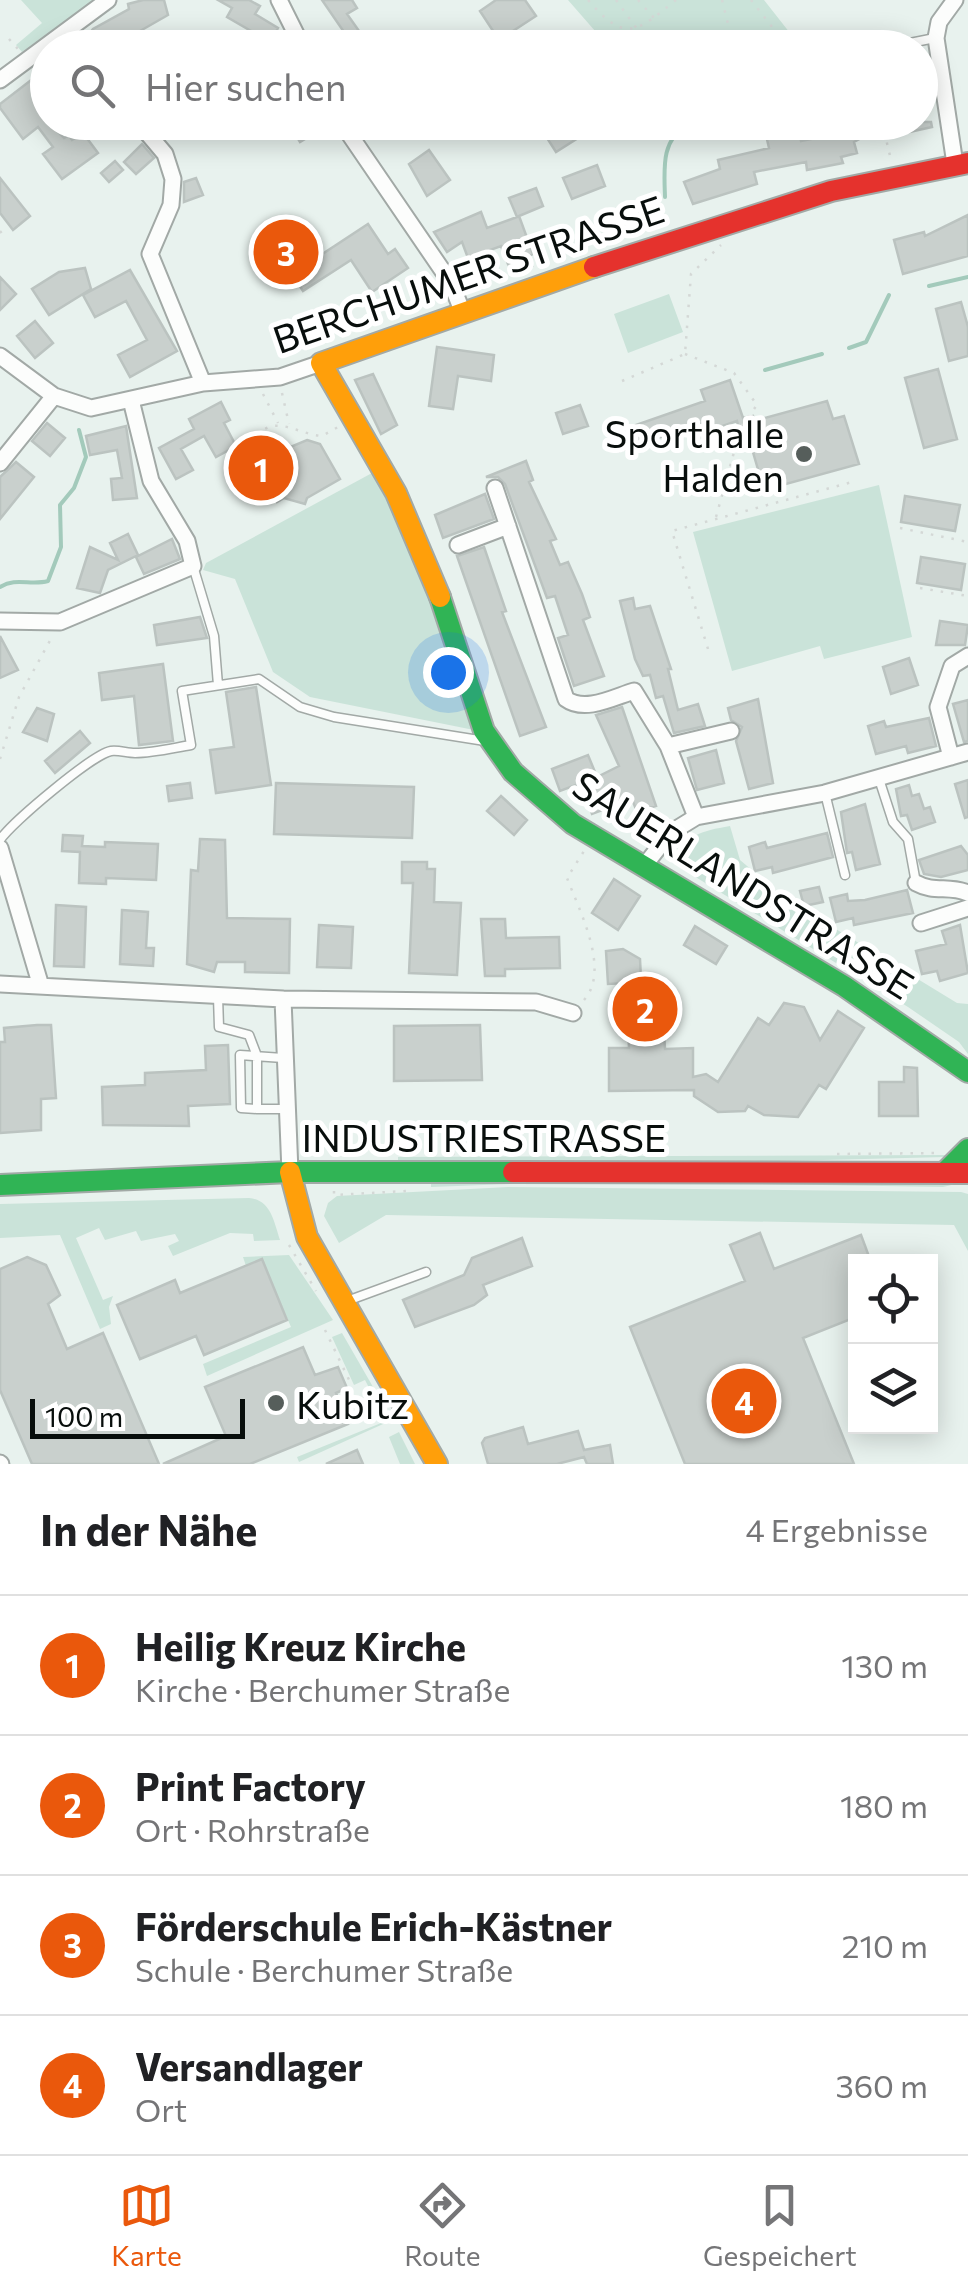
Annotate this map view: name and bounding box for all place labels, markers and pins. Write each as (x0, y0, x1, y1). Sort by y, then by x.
pin: 3 (254, 214, 318, 290)
place label: Sporthalle Halden (605, 409, 784, 500)
pin: 1 (228, 430, 294, 506)
marker: Sporthalle Halden (793, 443, 815, 465)
pin: 2 (612, 972, 678, 1046)
pin: 4 (712, 1364, 776, 1438)
place label: Kubitz (296, 1380, 409, 1427)
marker: Kubitz (265, 1392, 287, 1414)

